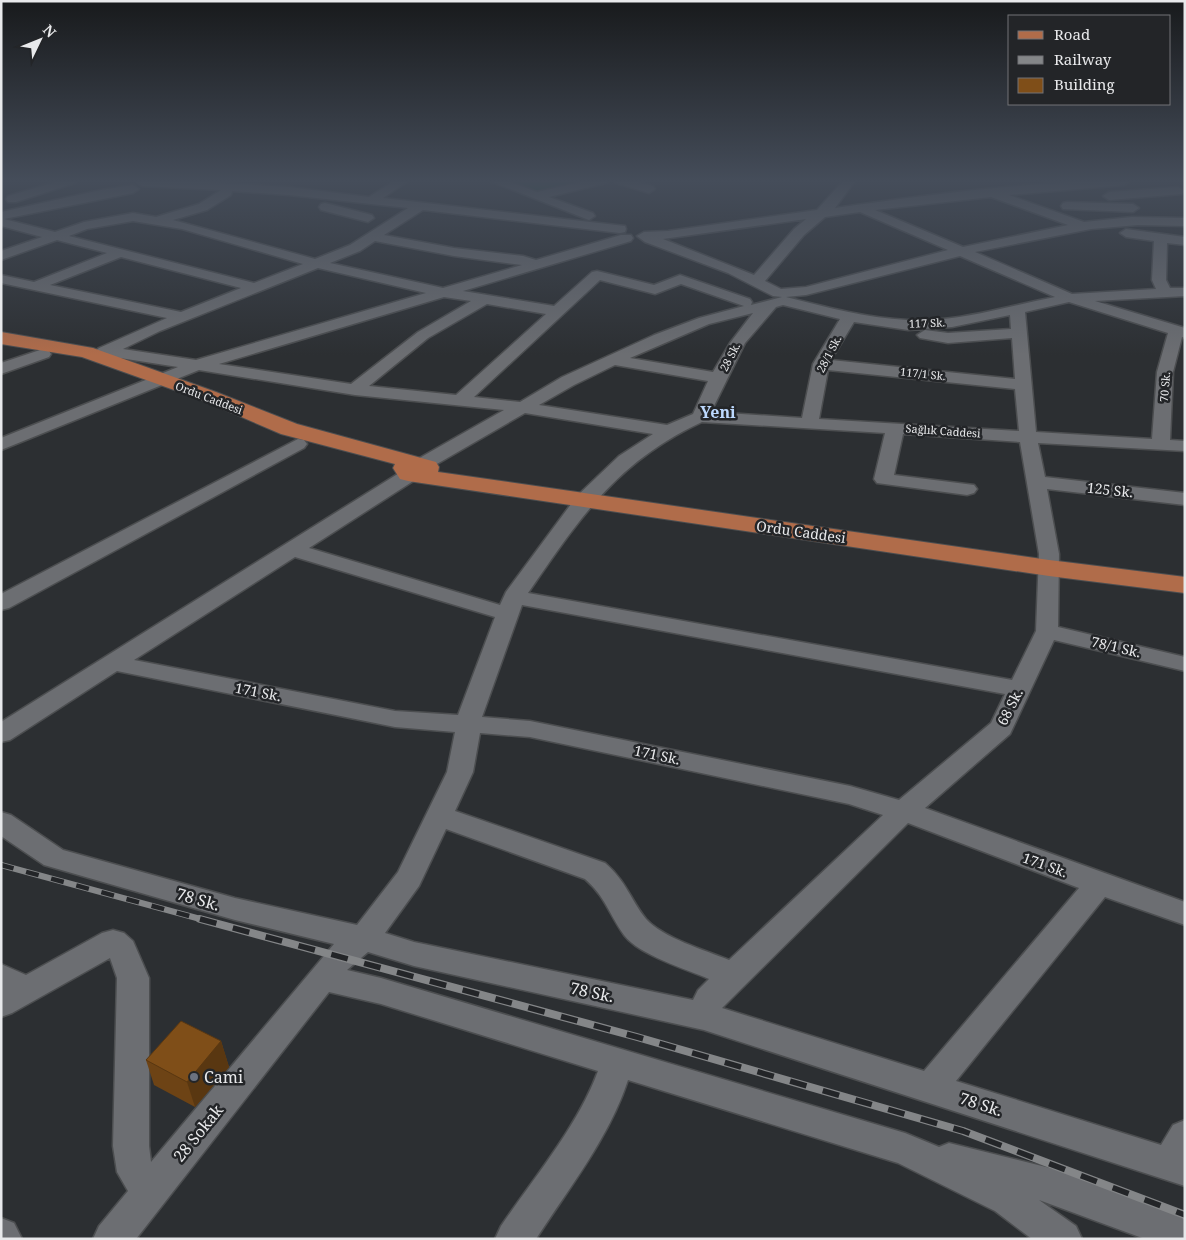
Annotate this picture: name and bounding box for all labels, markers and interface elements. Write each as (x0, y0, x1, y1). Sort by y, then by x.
north arrow (15, 15, 65, 65)
legend (1008, 15, 1171, 105)
text: N (39, 20, 61, 41)
text: Road (1054, 24, 1090, 44)
text: Railway (1054, 49, 1112, 69)
text: Building (1054, 74, 1115, 94)
street label: 117 Sk. (908, 314, 946, 331)
street label: 28/1 Sk. (813, 333, 845, 375)
street label: 28 Sk. (716, 340, 743, 374)
street label: 117/1 Sk. (899, 364, 947, 383)
street label: 70 Sk. (1156, 371, 1173, 403)
street label: Ordu Caddesi (173, 378, 245, 417)
district label: Yeni (700, 401, 736, 423)
street label: Sağlık Caddesi (905, 420, 982, 441)
street label: 125 Sk. (1086, 478, 1134, 501)
street label: Ordu Caddesi (755, 516, 847, 547)
street label: 78/1 Sk. (1089, 632, 1143, 661)
street label: 171 Sk. (233, 678, 283, 705)
street label: 68 Sk. (992, 685, 1027, 728)
street label: 171 Sk. (632, 740, 682, 769)
street label: 171 Sk. (1020, 848, 1070, 881)
street label: 78 Sk. (174, 882, 222, 916)
street label: 78 Sk. (568, 977, 616, 1007)
place label: Cami (204, 1066, 243, 1088)
marker: Cami (188, 1071, 200, 1083)
street label: 78 Sk. (957, 1087, 1005, 1121)
street label: 28 Sokak (168, 1099, 228, 1166)

